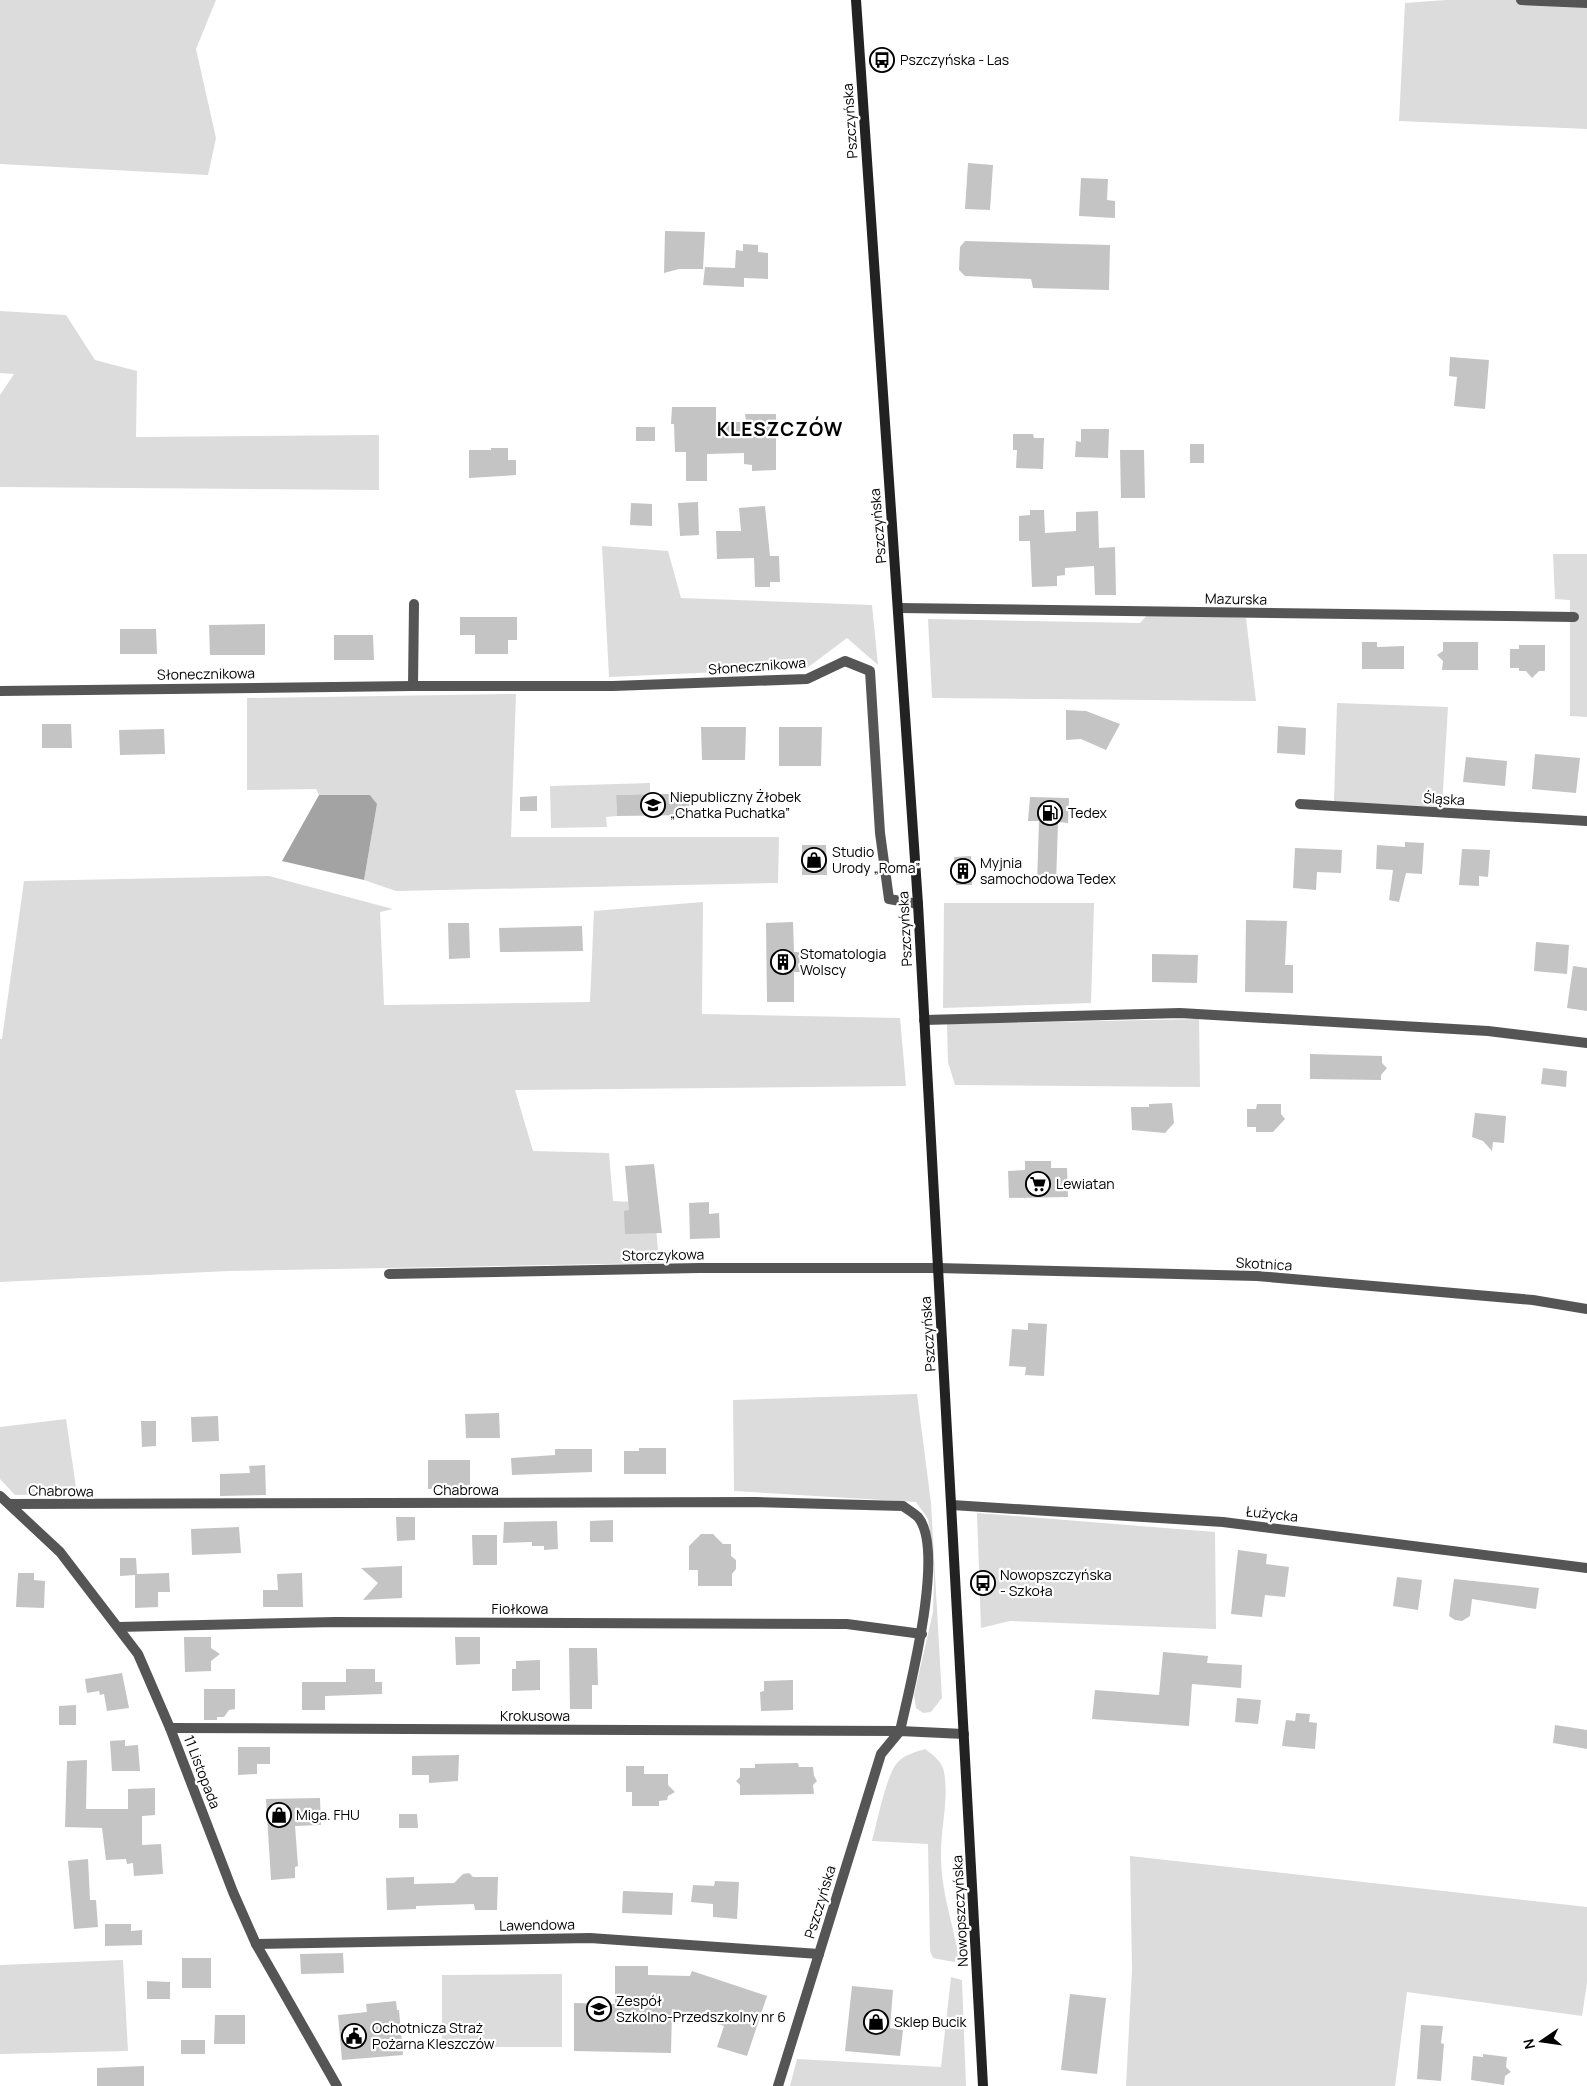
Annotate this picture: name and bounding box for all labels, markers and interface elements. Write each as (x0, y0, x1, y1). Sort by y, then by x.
bus stop icon: Pszczyńska - Las (869, 47, 895, 73)
place label: Pszczyńska - Las (900, 50, 1009, 69)
street label: Pszczyńska (837, 83, 862, 159)
district label: KLESZCZÓW (717, 416, 843, 442)
street label: Pszczyńska (865, 488, 890, 564)
street label: Mazurska (1205, 588, 1267, 609)
street label: Słonecznikowa (707, 653, 807, 678)
street label: Słonecznikowa (157, 663, 255, 684)
place label: Niepubliczny Żłobek „Chatka Puchatka” (670, 787, 802, 822)
street label: Śląska (1423, 788, 1465, 809)
school or university icon: Niepubliczny Żłobek „Chatka Puchatka” (640, 792, 666, 818)
fuel station icon: Tedex (1037, 800, 1063, 826)
place label: Tedex (1068, 803, 1108, 822)
place label: Studio Urody „Roma” (832, 842, 920, 877)
shop icon: Studio Urody „Roma” (801, 847, 827, 873)
place label: Myjnia samochodowa Tedex (980, 853, 1116, 888)
building icon: Myjnia samochodowa Tedex (950, 858, 976, 884)
street label: Pszczyńska (893, 891, 916, 967)
place label: Stomatologia Wolscy (800, 944, 886, 979)
building icon: Stomatologia Wolscy (770, 949, 796, 975)
supermarket icon: Lewiatan (1025, 1171, 1051, 1197)
place label: Lewiatan (1056, 1174, 1115, 1193)
street label: Storczykowa (622, 1244, 704, 1265)
street label: Skotnica (1235, 1253, 1293, 1274)
street label: Pszczyńska (915, 1296, 940, 1372)
street label: Chabrowa (28, 1480, 94, 1501)
street label: Chabrowa (433, 1480, 499, 1499)
street label: Łużycka (1245, 1501, 1299, 1526)
place label: Nowopszczyńska - Szkoła (1000, 1565, 1111, 1600)
bus stop icon: Nowopszczyńska - Szkoła (970, 1570, 996, 1596)
street label: Fiołkowa (492, 1599, 548, 1618)
street label: Krokusowa (500, 1706, 570, 1725)
street label: 11 Listopada (180, 1732, 225, 1811)
shop icon: Miga. FHU (266, 1802, 292, 1828)
place label: Miga. FHU (296, 1805, 360, 1824)
street label: Nowopszczyńska (947, 1855, 972, 1967)
street label: Pszczyńska (799, 1863, 840, 1941)
street label: Lawendowa (499, 1914, 575, 1935)
place label: Zespół Szkolno-Przedszkolny nr 6 (616, 1991, 786, 2026)
school or university icon: Zespół Szkolno-Przedszkolny nr 6 (586, 1996, 612, 2022)
shop icon: Sklep Bucik (863, 2009, 889, 2035)
place label: Sklep Bucik (894, 2012, 968, 2031)
north arrow (1517, 2016, 1567, 2066)
place label: Ochotnicza Straż Pożarna Kleszczów (372, 2018, 495, 2053)
public building icon: Ochotnicza Straż Pożarna Kleszczów (341, 2023, 367, 2049)
text: N (1518, 2037, 1539, 2051)

